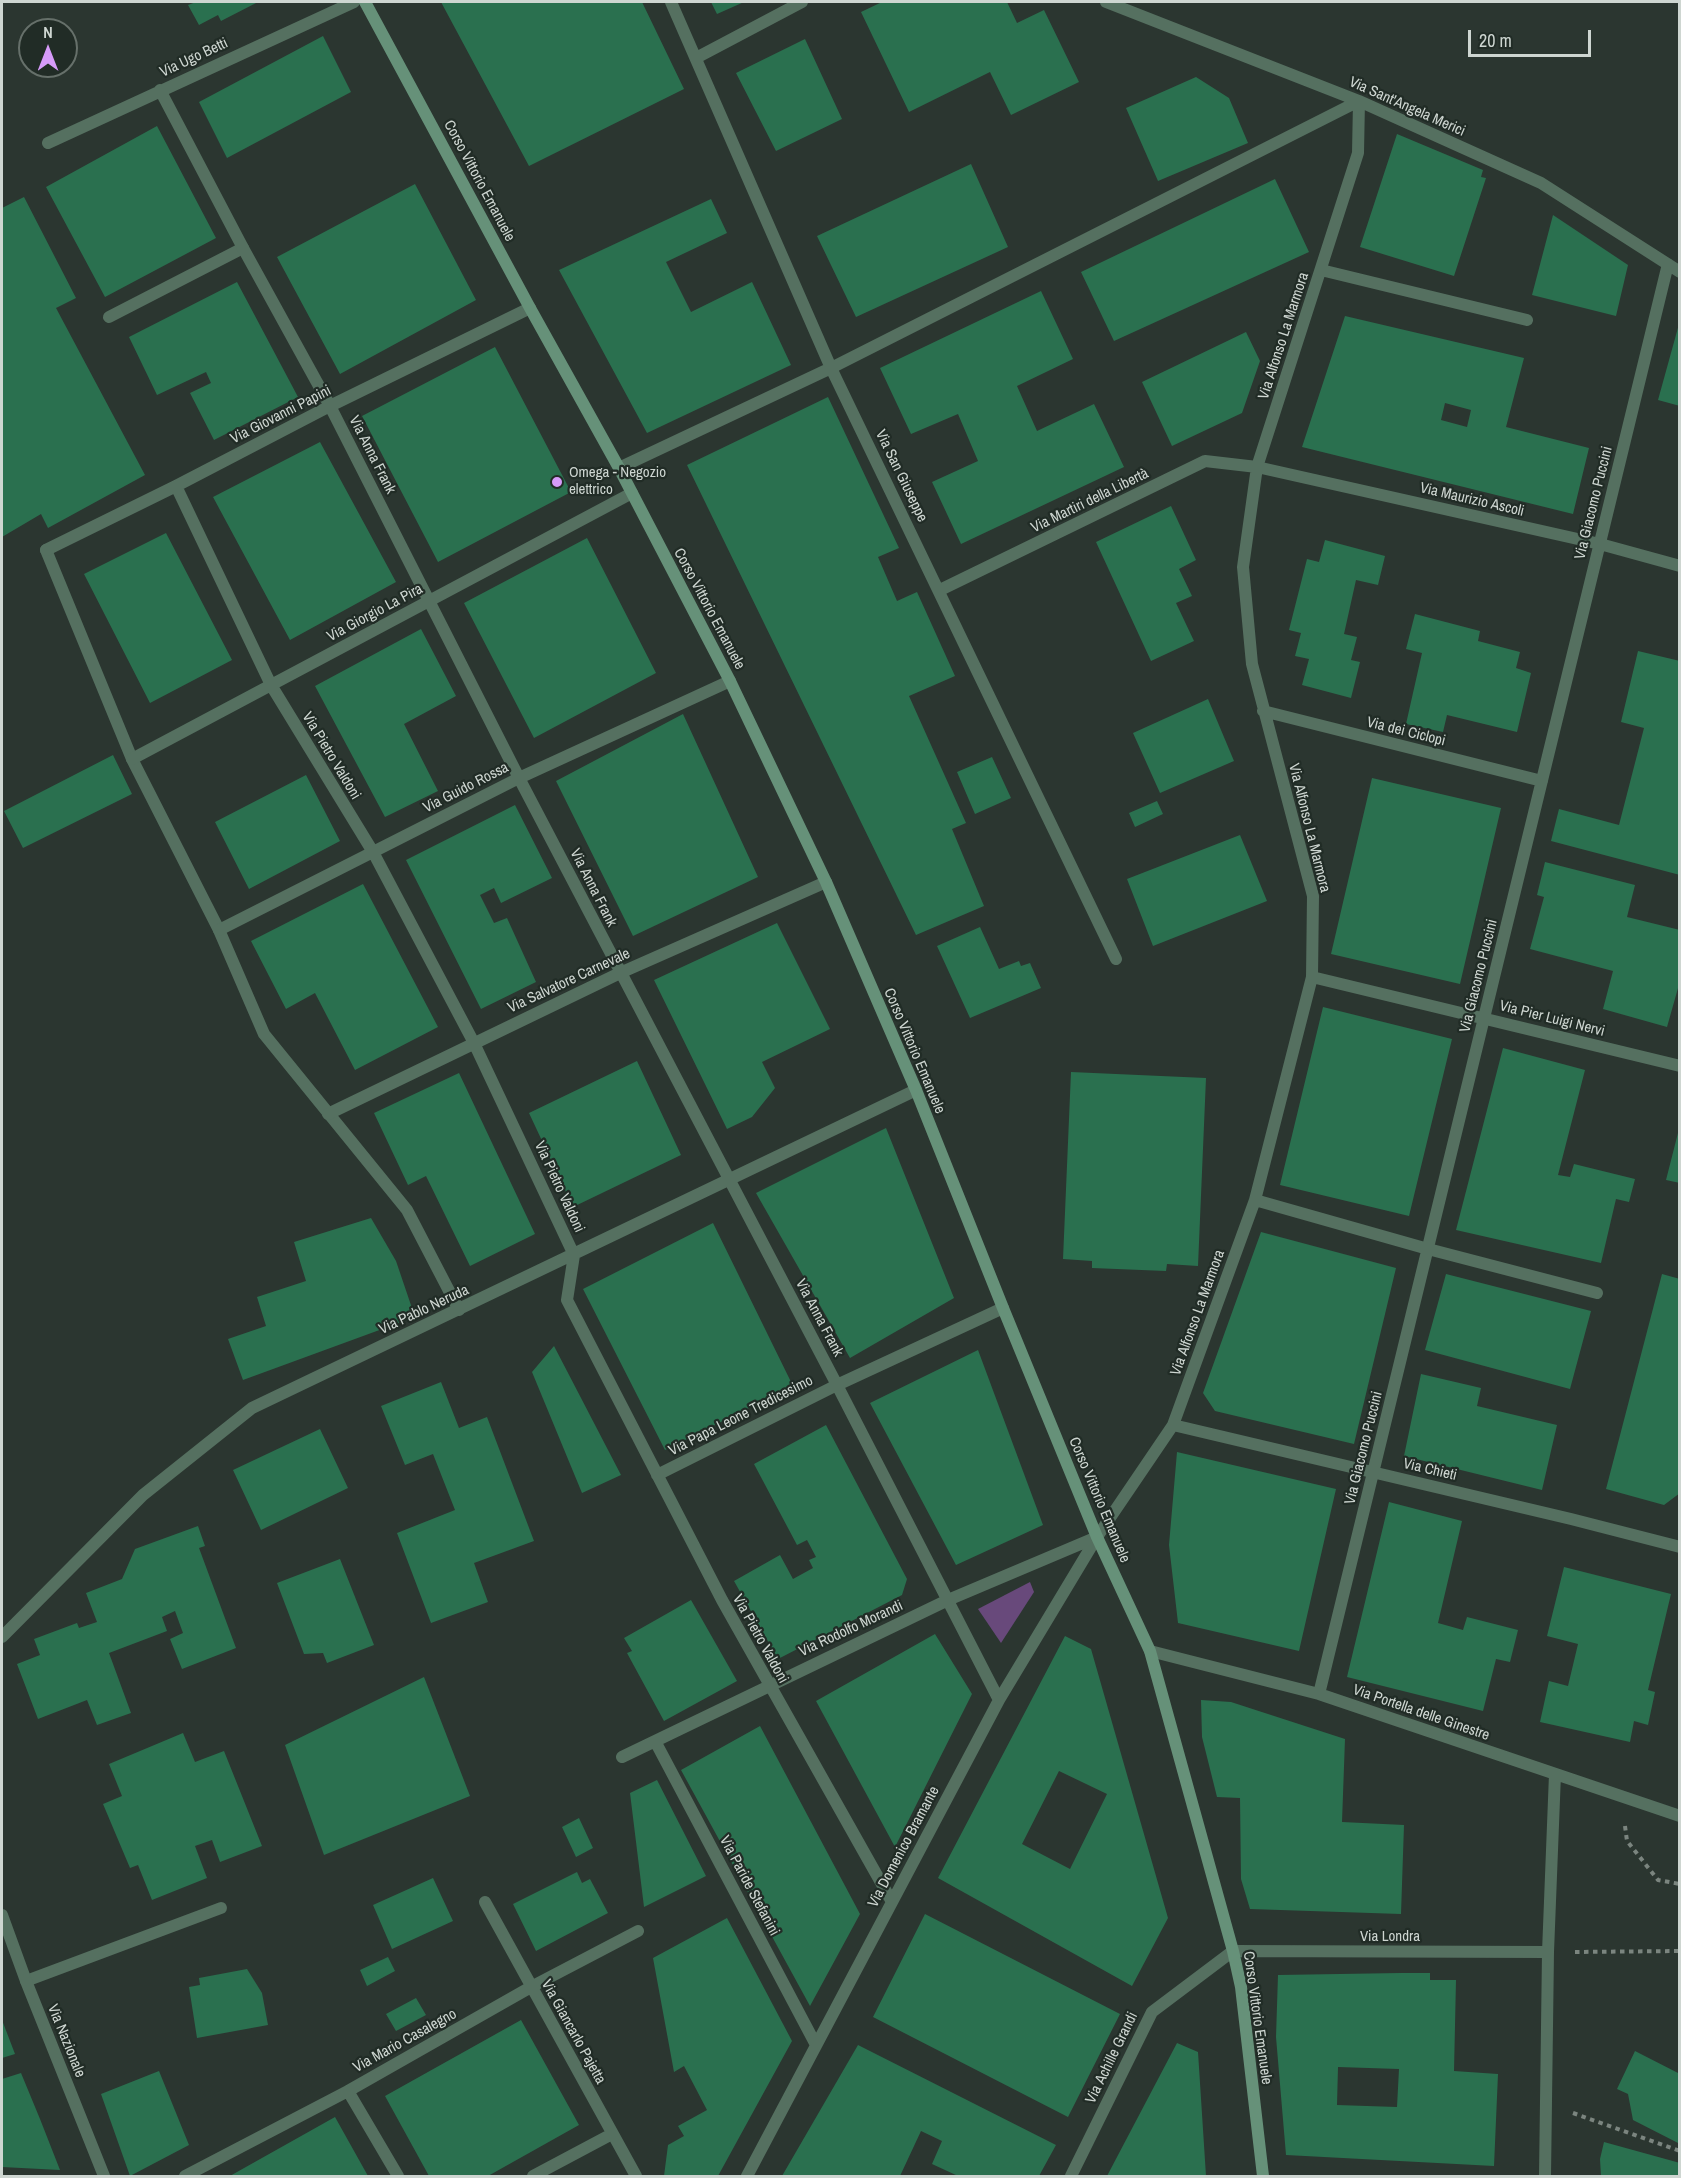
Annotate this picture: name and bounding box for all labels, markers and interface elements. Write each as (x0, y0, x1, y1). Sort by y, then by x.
north arrow (18, 18, 78, 78)
scale bar (1471, 18, 1594, 56)
text: N (43, 21, 53, 43)
text: 20 m (1479, 28, 1512, 53)
street label: Via Ugo Betti (157, 34, 231, 82)
street label: Via Sant'Angela Merici (1346, 73, 1468, 141)
street label: Corso Vittorio Emanuele (439, 117, 519, 245)
street label: Via Alfonso La Marmora (1255, 270, 1313, 402)
street label: Via Giovanni Papini (228, 382, 334, 448)
street label: Via Anna Frank (345, 413, 399, 497)
street label: Via San Giuseppe (871, 427, 931, 525)
street label: Via Giacomo Puccini (1571, 445, 1617, 561)
place label: Omega - Negozio elettrico (569, 464, 666, 499)
street label: Via Martiri della Libertà (1028, 465, 1152, 537)
marker: Omega - Negozio elettrico (550, 475, 564, 489)
street label: Via Maurizio Ascoli (1418, 479, 1526, 521)
street label: Corso Vittorio Emanuele (669, 545, 749, 673)
street label: Via Giorgio La Pira (324, 580, 426, 646)
street label: Via Pietro Valdoni (298, 709, 364, 803)
street label: Via dei Ciclopi (1365, 714, 1447, 750)
street label: Via Guido Rossa (420, 759, 512, 817)
street label: Via Alfonso La Marmora (1284, 762, 1334, 894)
street label: Via Anna Frank (566, 846, 620, 930)
street label: Via Giacomo Puccini (1456, 918, 1502, 1034)
street label: Via Salvatore Carnevale (505, 945, 633, 1017)
street label: Corso Vittorio Emanuele (879, 986, 949, 1116)
street label: Via Pier Luigi Nervi (1498, 997, 1606, 1041)
street label: Via Pietro Valdoni (530, 1138, 588, 1236)
street label: Via Alfonso La Marmora (1167, 1248, 1229, 1378)
street label: Via Anna Frank (791, 1276, 847, 1360)
street label: Via Pablo Neruda (376, 1281, 472, 1339)
street label: Via Papa Leone Tredicesimo (666, 1372, 816, 1460)
street label: Via Giacomo Puccini (1341, 1390, 1387, 1506)
street label: Corso Vittorio Emanuele (1064, 1435, 1134, 1565)
street label: Via Chieti (1401, 1455, 1459, 1485)
street label: Via Pietro Valdoni (728, 1591, 792, 1687)
street label: Via Rodolfo Morandi (796, 1597, 906, 1661)
street label: Via Portella delle Ginestre (1350, 1681, 1492, 1745)
street label: Via Domenico Bramante (864, 1783, 944, 1911)
street label: Via Paride Stefanini (715, 1833, 783, 1939)
street label: Via Londra (1360, 1928, 1420, 1946)
street label: Corso Vittorio Emanuele (1239, 1950, 1275, 2086)
street label: Via Giancarlo Pajetta (537, 1977, 609, 2087)
street label: Via Nazionale (43, 2002, 89, 2080)
street label: Via Mario Casalegno (350, 2005, 460, 2077)
street label: Via Achille Grandi (1082, 2009, 1142, 2107)

